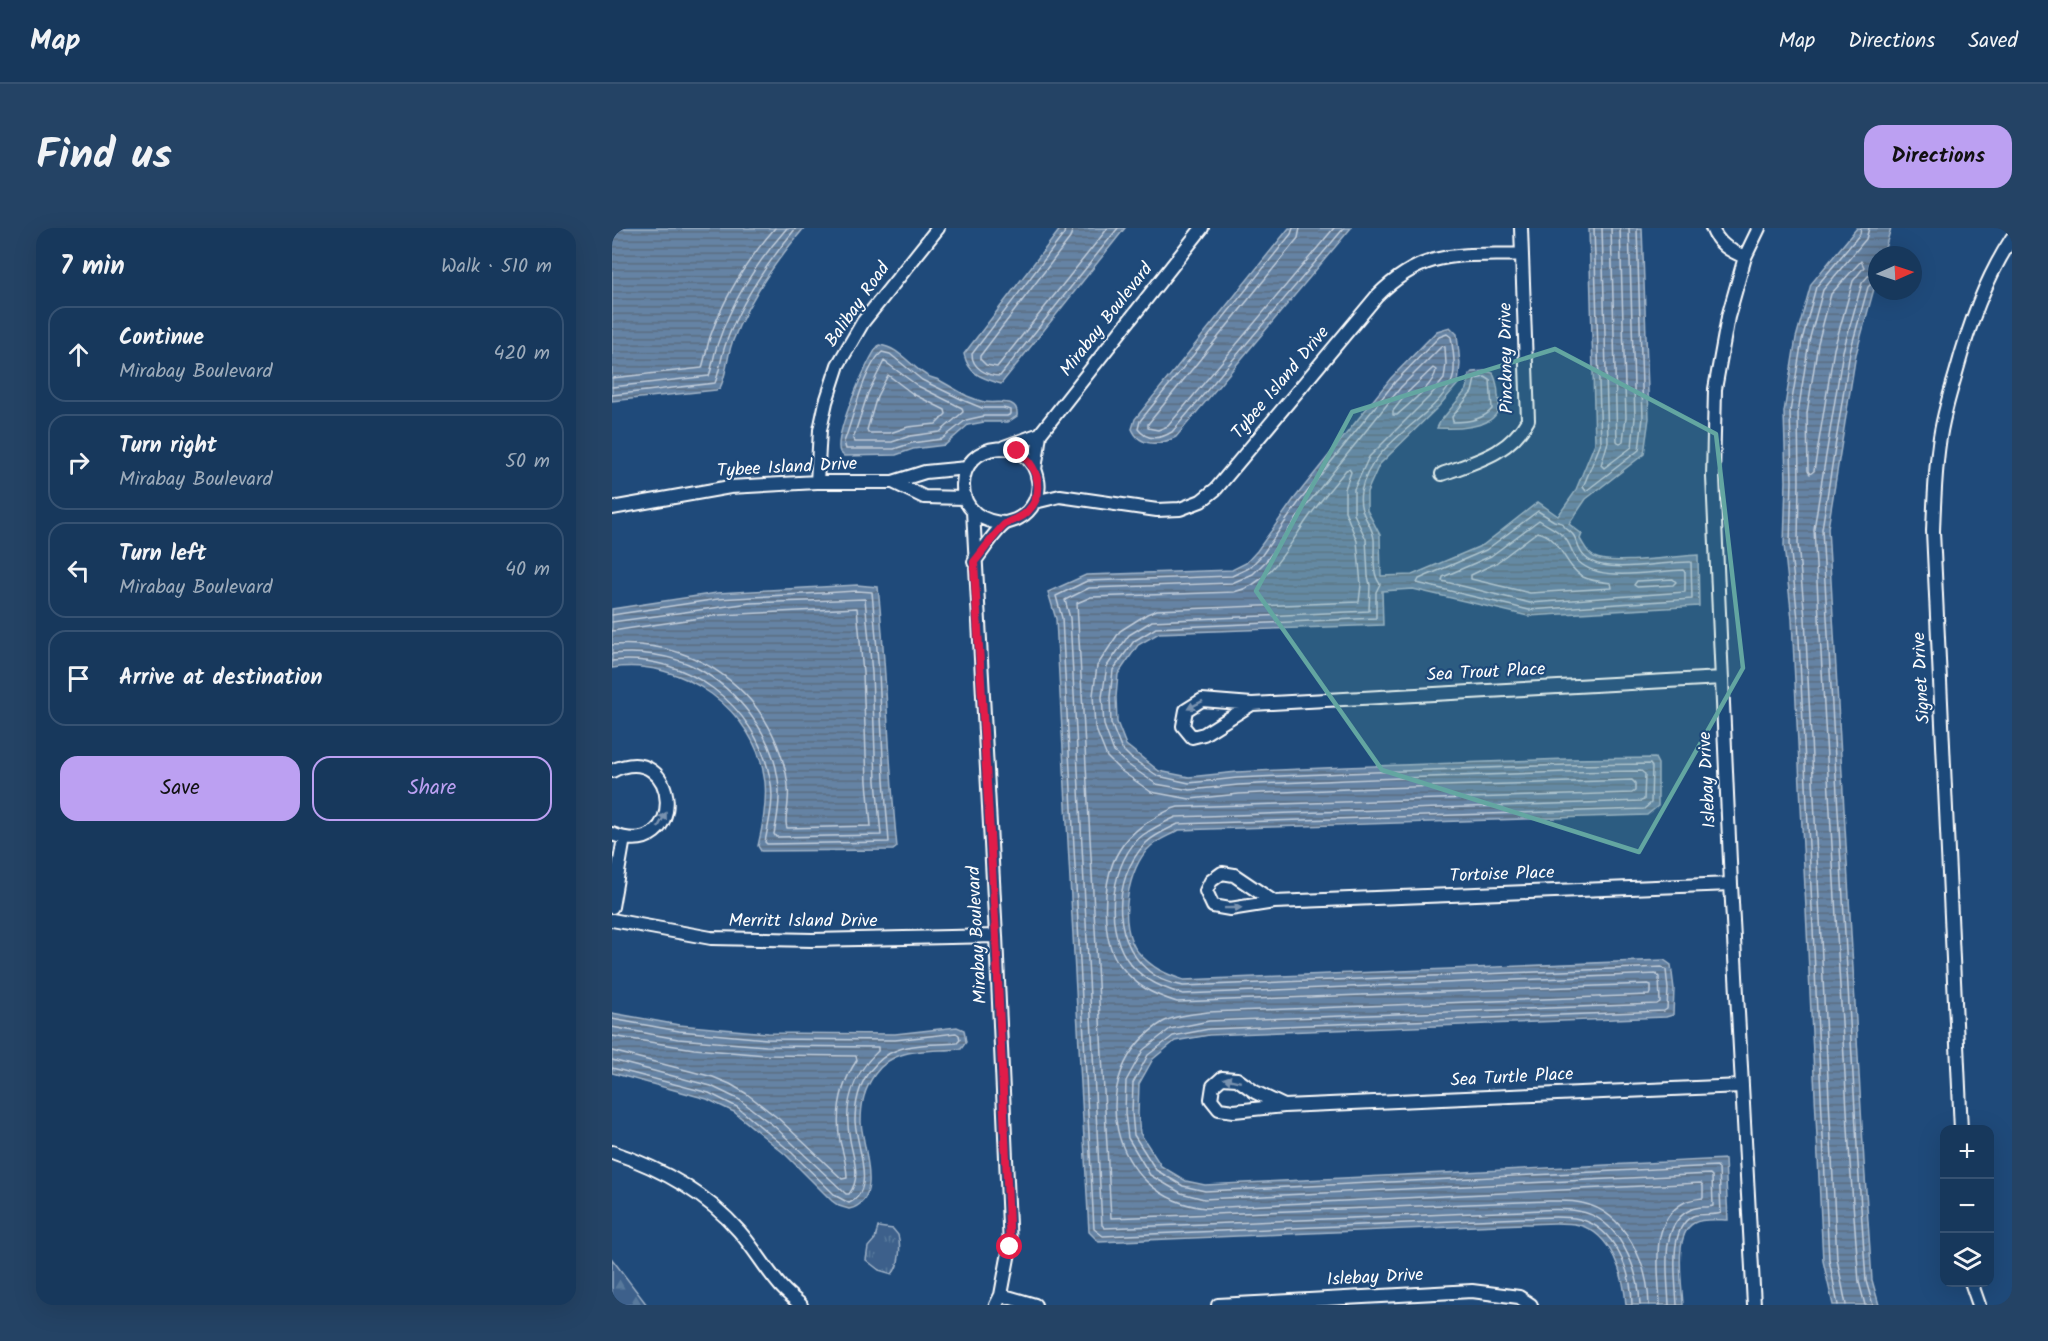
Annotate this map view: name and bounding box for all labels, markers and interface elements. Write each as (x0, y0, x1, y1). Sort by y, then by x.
text: Map (30, 19, 81, 64)
text: Map (1779, 25, 1815, 58)
text: Directions (1848, 25, 1935, 58)
text: Saved (1968, 25, 2018, 58)
text: Find us (36, 123, 172, 190)
button: Directions (1864, 125, 2012, 188)
text: 7 min (60, 246, 125, 288)
north arrow (1868, 246, 1922, 300)
text: Walk · 510 m (441, 251, 552, 283)
street label: Balibay Road (818, 256, 899, 354)
street label: Mirabay Boulevard (1053, 256, 1162, 383)
street label: Pinckney Drive (1492, 302, 1522, 414)
street label: Tybee Island Drive (1225, 320, 1337, 446)
text: Continue (119, 321, 204, 356)
icon: ahead (62, 338, 95, 371)
text: 420 m (493, 338, 550, 370)
text: Mirabay Boulevard (119, 356, 273, 388)
text: Turn right (119, 429, 217, 464)
route end (1003, 437, 1029, 463)
icon: right (62, 446, 95, 479)
text: 50 m (505, 446, 550, 478)
street label: Tybee Island Drive (716, 450, 858, 486)
text: Mirabay Boulevard (119, 464, 273, 496)
text: Turn left (119, 537, 206, 572)
icon: left (62, 554, 95, 587)
text: 40 m (505, 554, 550, 586)
text: Mirabay Boulevard (119, 572, 273, 604)
street label: Signet Drive (1905, 631, 1939, 725)
street label: Sea Trout Place (1426, 655, 1546, 691)
text: Arrive at destination (119, 661, 322, 696)
icon: arrive (62, 662, 95, 695)
one-way arrow (1187, 700, 1204, 710)
street label: Islebay Drive (1691, 731, 1725, 829)
button: Save (60, 756, 300, 821)
button: Share (312, 756, 552, 821)
one-way arrow (657, 811, 667, 828)
street label: Tortoise Place (1449, 859, 1555, 891)
street label: Mirabay Boulevard (960, 864, 996, 1005)
one-way arrow (1223, 903, 1242, 912)
street label: Merritt Island Drive (728, 907, 878, 936)
street label: Sea Turtle Place (1450, 1060, 1574, 1096)
one-way arrow (1222, 1075, 1241, 1084)
map controls (1940, 1125, 1994, 1287)
button: + (1940, 1125, 1994, 1179)
button: − (1940, 1179, 1994, 1233)
route start (996, 1233, 1022, 1259)
button: layers (1940, 1233, 1994, 1287)
street label: Islebay Drive (1326, 1261, 1424, 1295)

